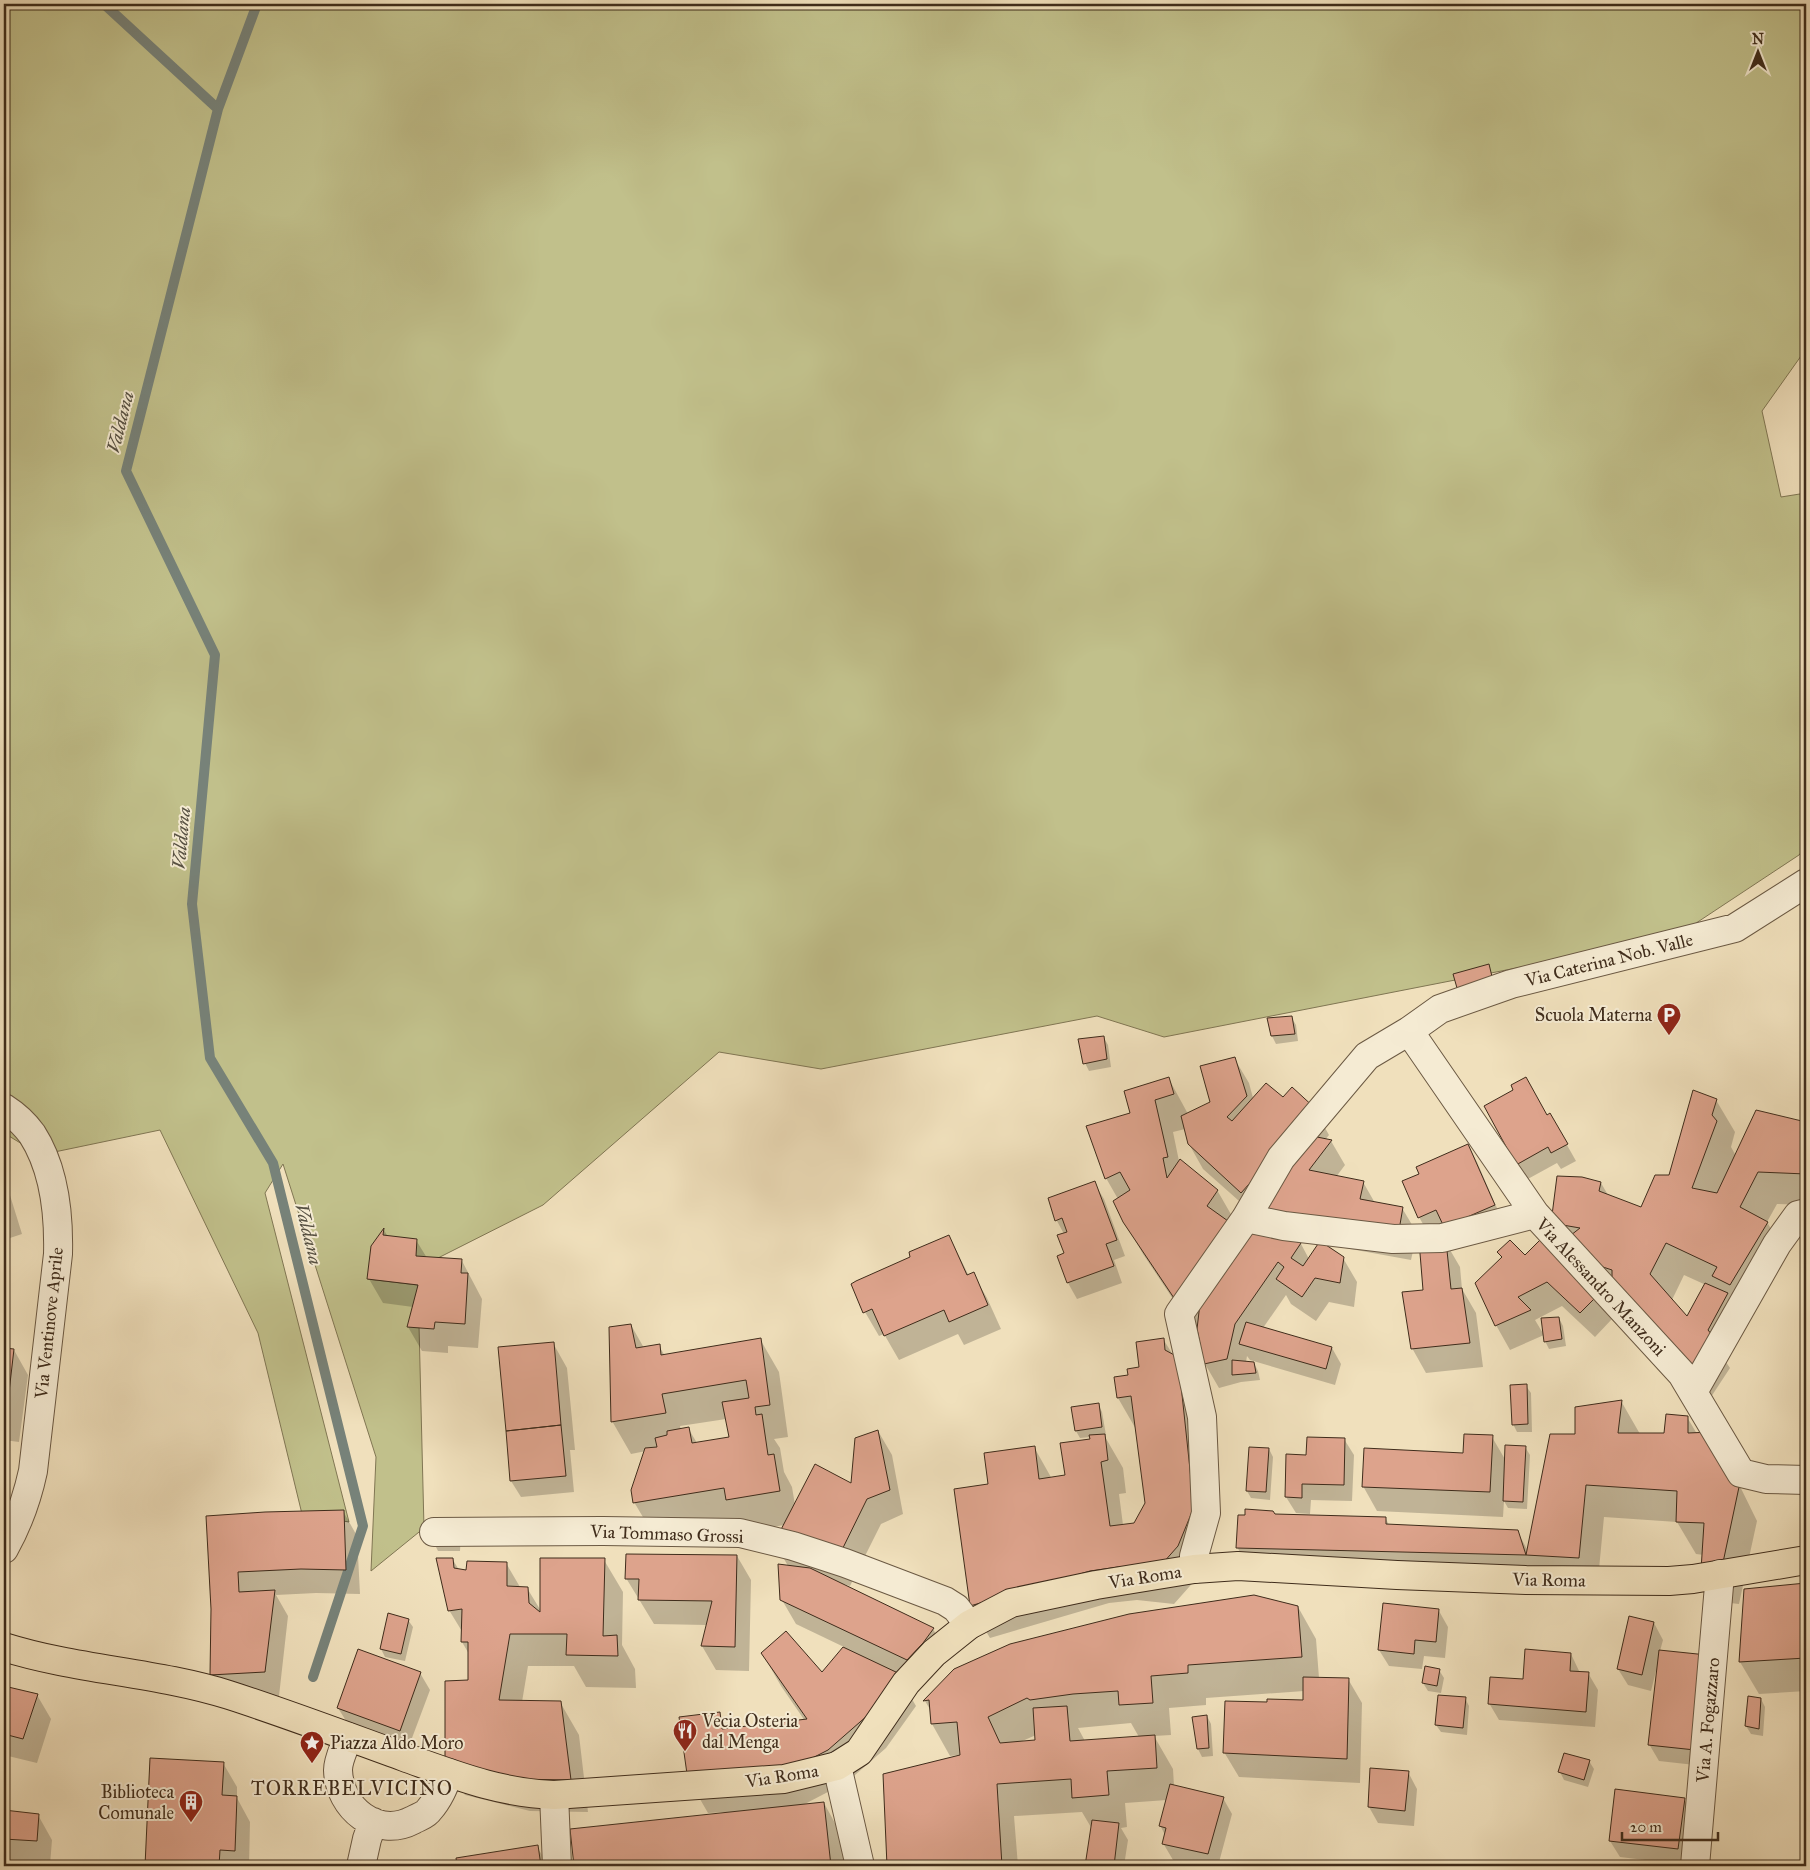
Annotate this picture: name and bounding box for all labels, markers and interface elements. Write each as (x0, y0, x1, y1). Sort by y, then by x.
north arrow (1732, 28, 1782, 78)
text: N (1752, 31, 1764, 48)
water label: Valdana (101, 389, 139, 455)
water label: Valdana (167, 806, 195, 870)
street label: Via Caterina Nob. Valle (1522, 929, 1695, 992)
parking icon: Scuola Materna (1656, 1002, 1682, 1036)
place label: Scuola Materna (1535, 1004, 1652, 1026)
water label: Valdana (290, 1201, 328, 1267)
street label: Via Alessandro Manzoni (1531, 1213, 1671, 1361)
street label: Via Ventinove Aprile (30, 1246, 68, 1401)
street label: Via Tommaso Grossi (589, 1520, 744, 1548)
street label: Via Roma (1106, 1560, 1183, 1594)
street label: Via Roma (1511, 1568, 1586, 1592)
street label: Via A. Fogazzaro (1691, 1657, 1725, 1784)
place label: Vecia Osteria dal Menga (701, 1710, 799, 1754)
restaurant icon: Vecia Osteria dal Menga (672, 1718, 698, 1752)
place icon: Piazza Aldo Moro (299, 1730, 325, 1764)
place label: Piazza Aldo Moro (330, 1732, 463, 1754)
street label: Via Roma (743, 1759, 820, 1793)
district label: TORREBELVICINO (251, 1776, 453, 1800)
place label: Biblioteca Comunale (98, 1781, 174, 1824)
building icon: Biblioteca Comunale (178, 1789, 204, 1823)
scale bar (1622, 1810, 1719, 1842)
text: 20 m (1630, 1818, 1662, 1836)

